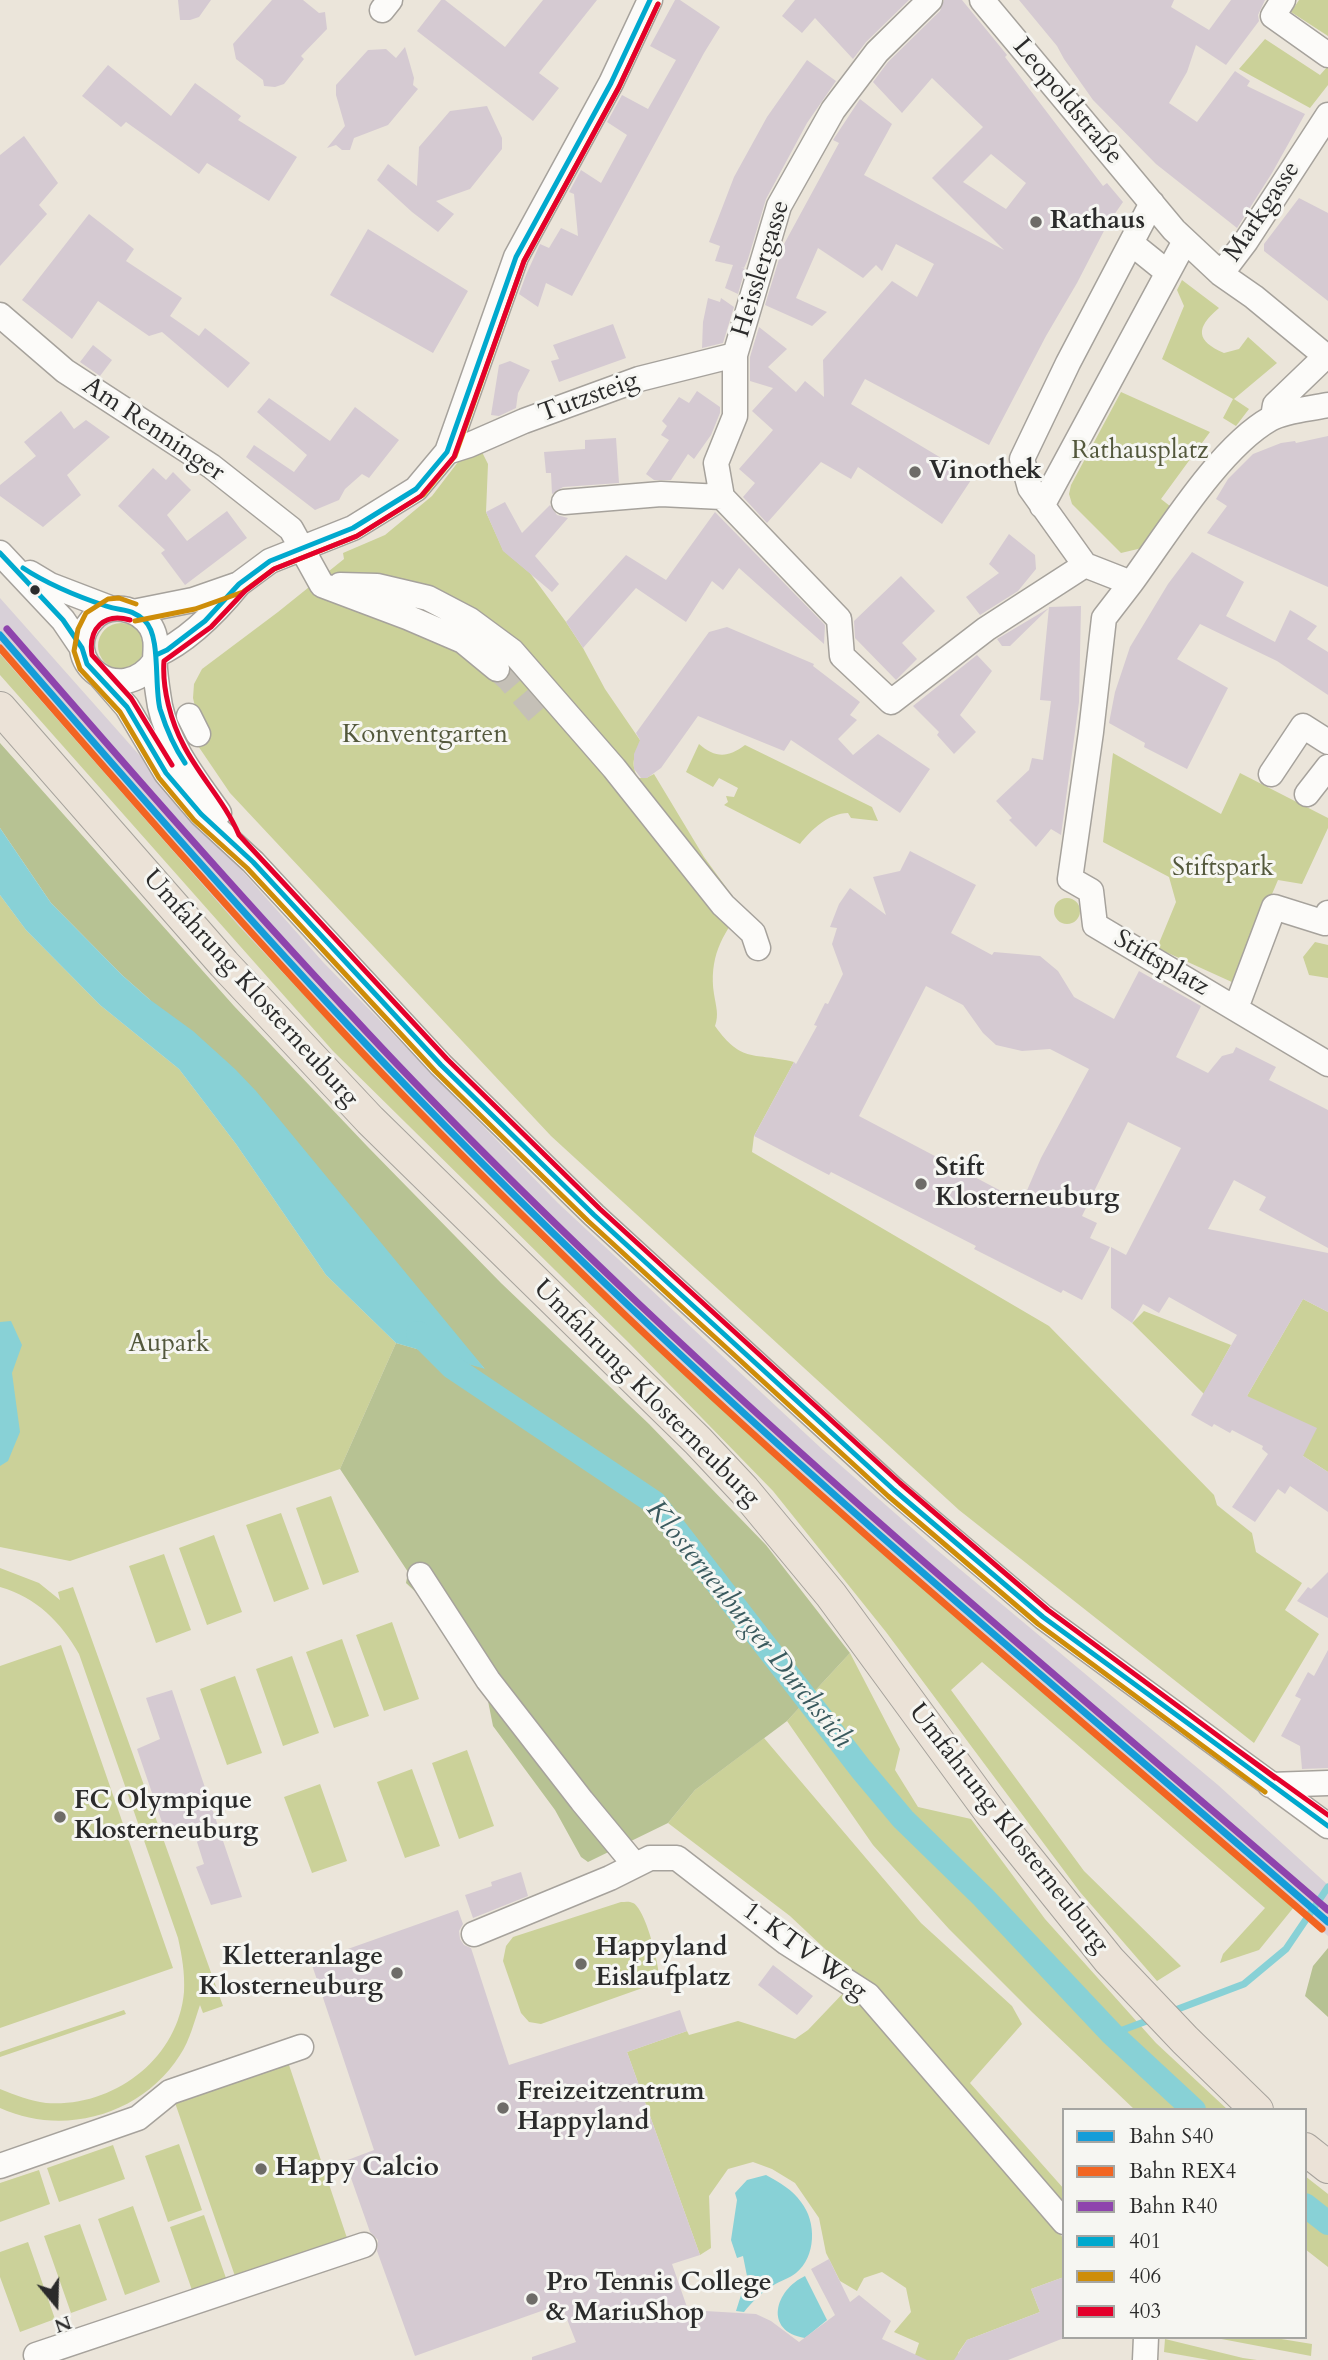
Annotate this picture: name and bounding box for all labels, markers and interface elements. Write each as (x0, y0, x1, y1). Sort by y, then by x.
street label: Leopoldstraße (1005, 33, 1129, 171)
street label: Markgasse (1218, 156, 1308, 268)
street label: Heisslergasse (726, 197, 798, 341)
place label: Rathaus (1050, 206, 1145, 238)
marker: Rathaus (1028, 214, 1044, 230)
street label: Tutzsteig (535, 366, 643, 430)
street label: Am Renninger (76, 371, 230, 489)
park label: Rathausplatz (1071, 436, 1209, 468)
place label: Vinothek (929, 456, 1042, 488)
marker: Vinothek (907, 464, 923, 480)
unlabelled marker (28, 583, 42, 597)
park label: Konventgarten (342, 720, 508, 752)
park label: Stiftspark (1172, 853, 1274, 885)
street label: Umfahrung Klosterneuburg (135, 864, 365, 1114)
street label: Stiftsplatz (1108, 924, 1214, 1004)
place label: Stift Klosterneuburg (935, 1153, 1119, 1214)
marker: Stift Klosterneuburg (913, 1176, 929, 1192)
street label: Umfahrung Klosterneuburg (526, 1274, 766, 1514)
park label: Aupark (128, 1329, 210, 1361)
water label: Klosterneuburger Durchstich (638, 1494, 858, 1756)
street label: Umfahrung Klosterneuburg (901, 1698, 1115, 1960)
place label: FC Olympique Klosterneuburg (74, 1786, 258, 1848)
marker: FC Olympique Klosterneuburg (52, 1809, 68, 1825)
street label: 1. KTV Weg (736, 1896, 872, 2008)
place label: Happyland Eislaufplatz (595, 1933, 731, 1994)
place label: Kletteranlage Klosterneuburg (199, 1942, 383, 2004)
marker: Happyland Eislaufplatz (573, 1956, 589, 1972)
marker: Kletteranlage Klosterneuburg (389, 1965, 405, 1981)
place label: Freizeitzentrum Happyland (517, 2077, 705, 2138)
marker: Freizeitzentrum Happyland (495, 2100, 511, 2116)
legend (1062, 2108, 1307, 2339)
text: Bahn S40 (1129, 2122, 1213, 2151)
place label: Happy Calcio (275, 2153, 439, 2185)
text: Bahn REX4 (1129, 2157, 1236, 2186)
marker: Happy Calcio (253, 2161, 269, 2177)
text: Bahn R40 (1129, 2192, 1218, 2221)
text: 401 (1129, 2227, 1161, 2256)
text: 406 (1129, 2262, 1161, 2291)
place label: Pro Tennis College & MariuShop (546, 2268, 772, 2330)
north arrow (21, 2269, 91, 2339)
marker: Pro Tennis College & MariuShop (524, 2291, 540, 2307)
text: 403 (1129, 2297, 1161, 2326)
text: N (51, 2309, 75, 2339)

